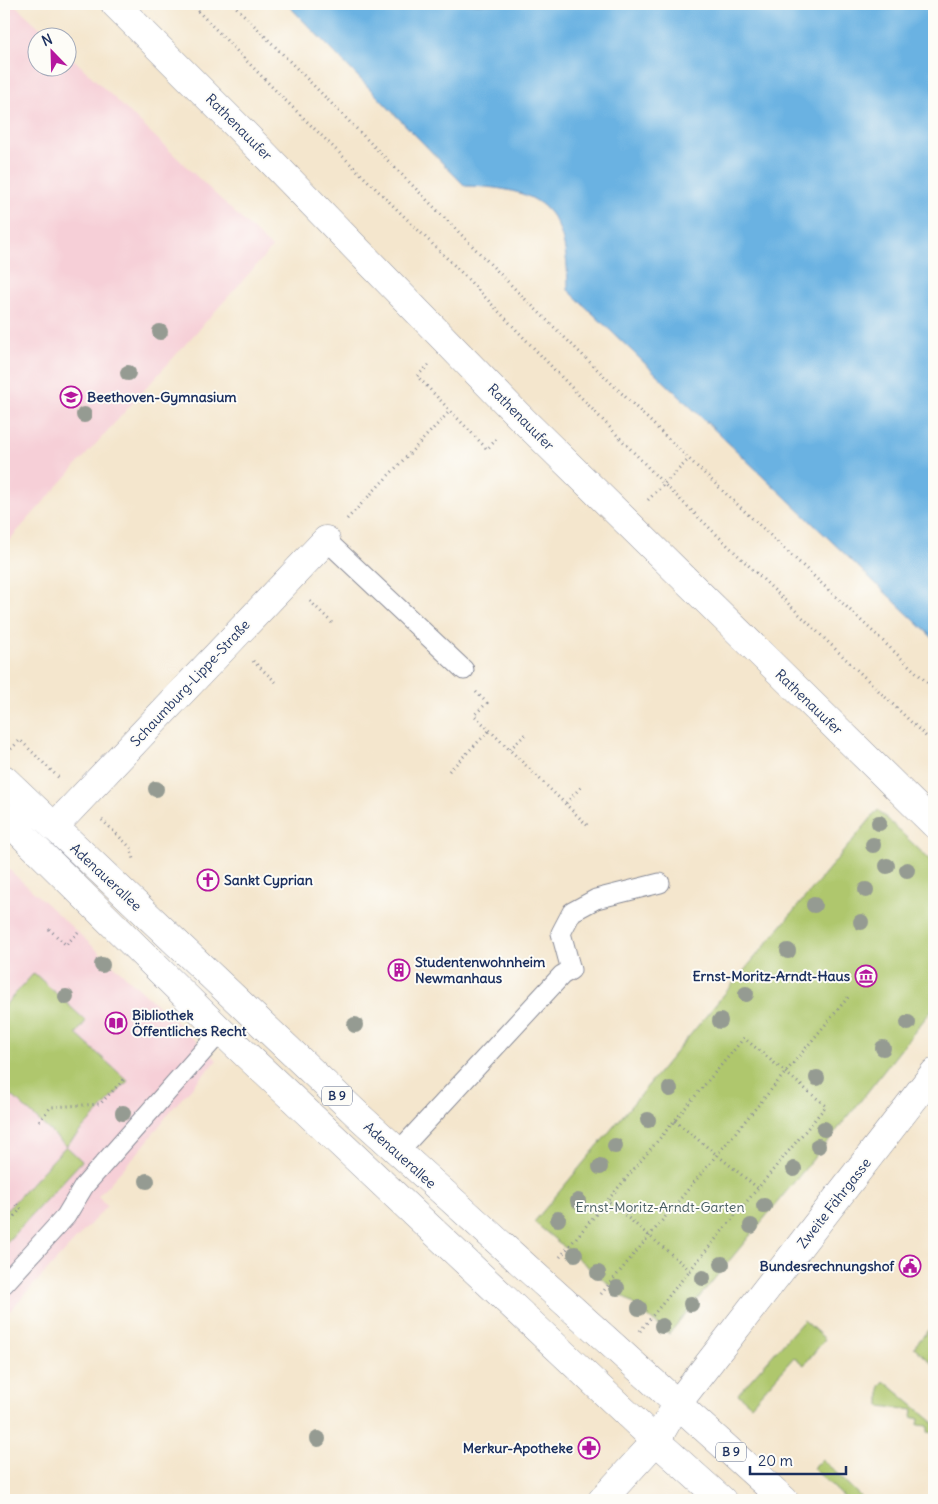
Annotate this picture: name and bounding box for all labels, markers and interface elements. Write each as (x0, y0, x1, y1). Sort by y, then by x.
north arrow (28, 28, 78, 78)
text: N (39, 30, 55, 50)
street label: Rathenauufer (202, 90, 276, 164)
street label: Rathenauufer (484, 380, 558, 454)
school or university icon: Beethoven-Gymnasium (59, 385, 83, 409)
place label: Beethoven-Gymnasium (87, 388, 237, 406)
street label: Schaumburg-Lippe-Straße (126, 616, 254, 750)
street label: Rathenauufer (771, 665, 847, 739)
street label: Adenauerallee (66, 839, 146, 915)
church icon: Sankt Cyprian (196, 868, 220, 892)
place label: Sankt Cyprian (224, 871, 313, 889)
place label: Studentenwohnheim Newmanhaus (415, 953, 546, 987)
building icon: Studentenwohnheim Newmanhaus (387, 958, 411, 982)
museum icon: Ernst-Moritz-Arndt-Haus (854, 964, 878, 988)
place label: Ernst-Moritz-Arndt-Haus (692, 967, 851, 985)
place label: Bibliothek Öffentliches Recht (132, 1006, 247, 1040)
library icon: Bibliothek Öffentliches Recht (104, 1011, 128, 1035)
road number: B 9 (322, 1086, 352, 1106)
street label: Adenauerallee (360, 1118, 440, 1192)
street label: Zweite Fährgasse (793, 1154, 875, 1252)
park label: Ernst-Moritz-Arndt-Garten (575, 1198, 745, 1216)
public building icon: Bundesrechnungshof (898, 1254, 922, 1278)
place label: Bundesrechnungshof (759, 1257, 895, 1275)
pharmacy icon: Merkur-Apotheke (577, 1436, 601, 1460)
place label: Merkur-Apotheke (463, 1439, 573, 1457)
road number: B 9 (716, 1442, 746, 1461)
scale bar (750, 1444, 847, 1476)
text: 20 m (758, 1451, 793, 1470)

